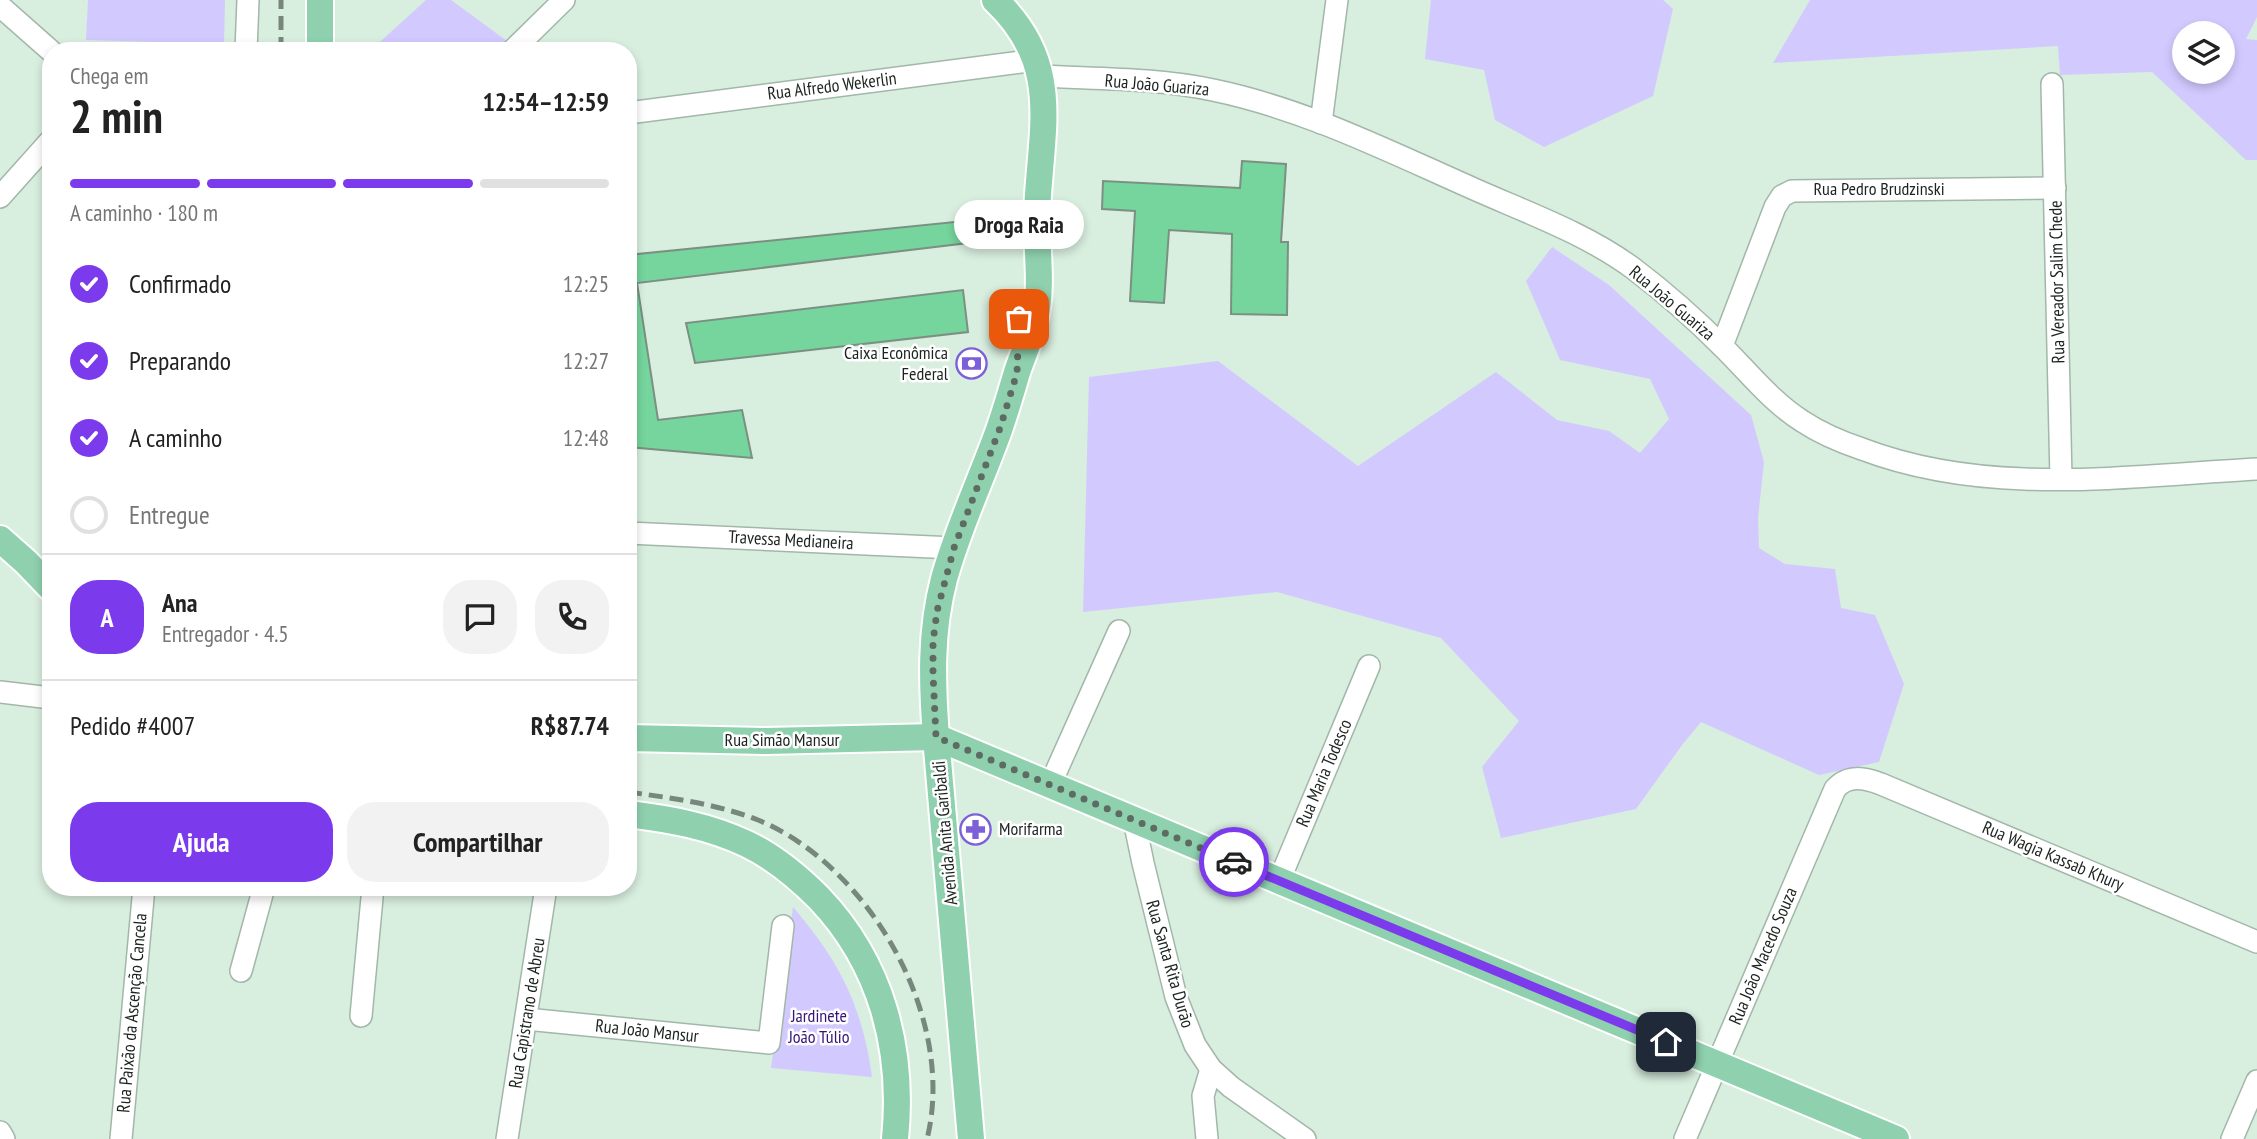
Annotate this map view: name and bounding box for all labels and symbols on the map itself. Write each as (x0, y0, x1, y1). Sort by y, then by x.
street label: Rua Alfredo Wekerlin (766, 66, 898, 105)
street label: Rua João Guariza (1104, 68, 1210, 101)
street label: Rua Pedro Brudzinski (1813, 177, 1945, 200)
callout: Droga Raia (954, 200, 1084, 249)
street label: Rua Vereador Salim Chede (2044, 200, 2069, 364)
street label: Rua João Guariza (1625, 260, 1720, 345)
pin (989, 289, 1049, 349)
place label: Caixa Econômica Federal (844, 341, 949, 385)
bank icon: Caixa Econômica Federal (954, 346, 988, 380)
street label: Travessa Medianeira (728, 525, 854, 554)
street label: Rua Maria Todesco (1291, 715, 1357, 830)
street label: Rua Simão Mansur (725, 728, 840, 751)
street label: Avenida Anita Garibaldi (927, 760, 962, 906)
pharmacy icon: Morifarma (959, 812, 993, 846)
street label: Rua Wagia Kassab Khury (1979, 815, 2128, 896)
place label: Morifarma (999, 817, 1063, 840)
courier (1199, 827, 1269, 897)
street label: Rua João Macedo Souza (1723, 884, 1802, 1028)
street label: Rua Santa Rita Durão (1141, 897, 1200, 1031)
street label: Rua Paixão da Ascenção Cancela (111, 912, 152, 1114)
street label: Rua Capistrano de Abreu (503, 936, 550, 1090)
park label: Jardinete João Túlio (787, 1004, 850, 1048)
pin (1636, 1012, 1696, 1072)
street label: Rua João Mansur (594, 1014, 700, 1047)

